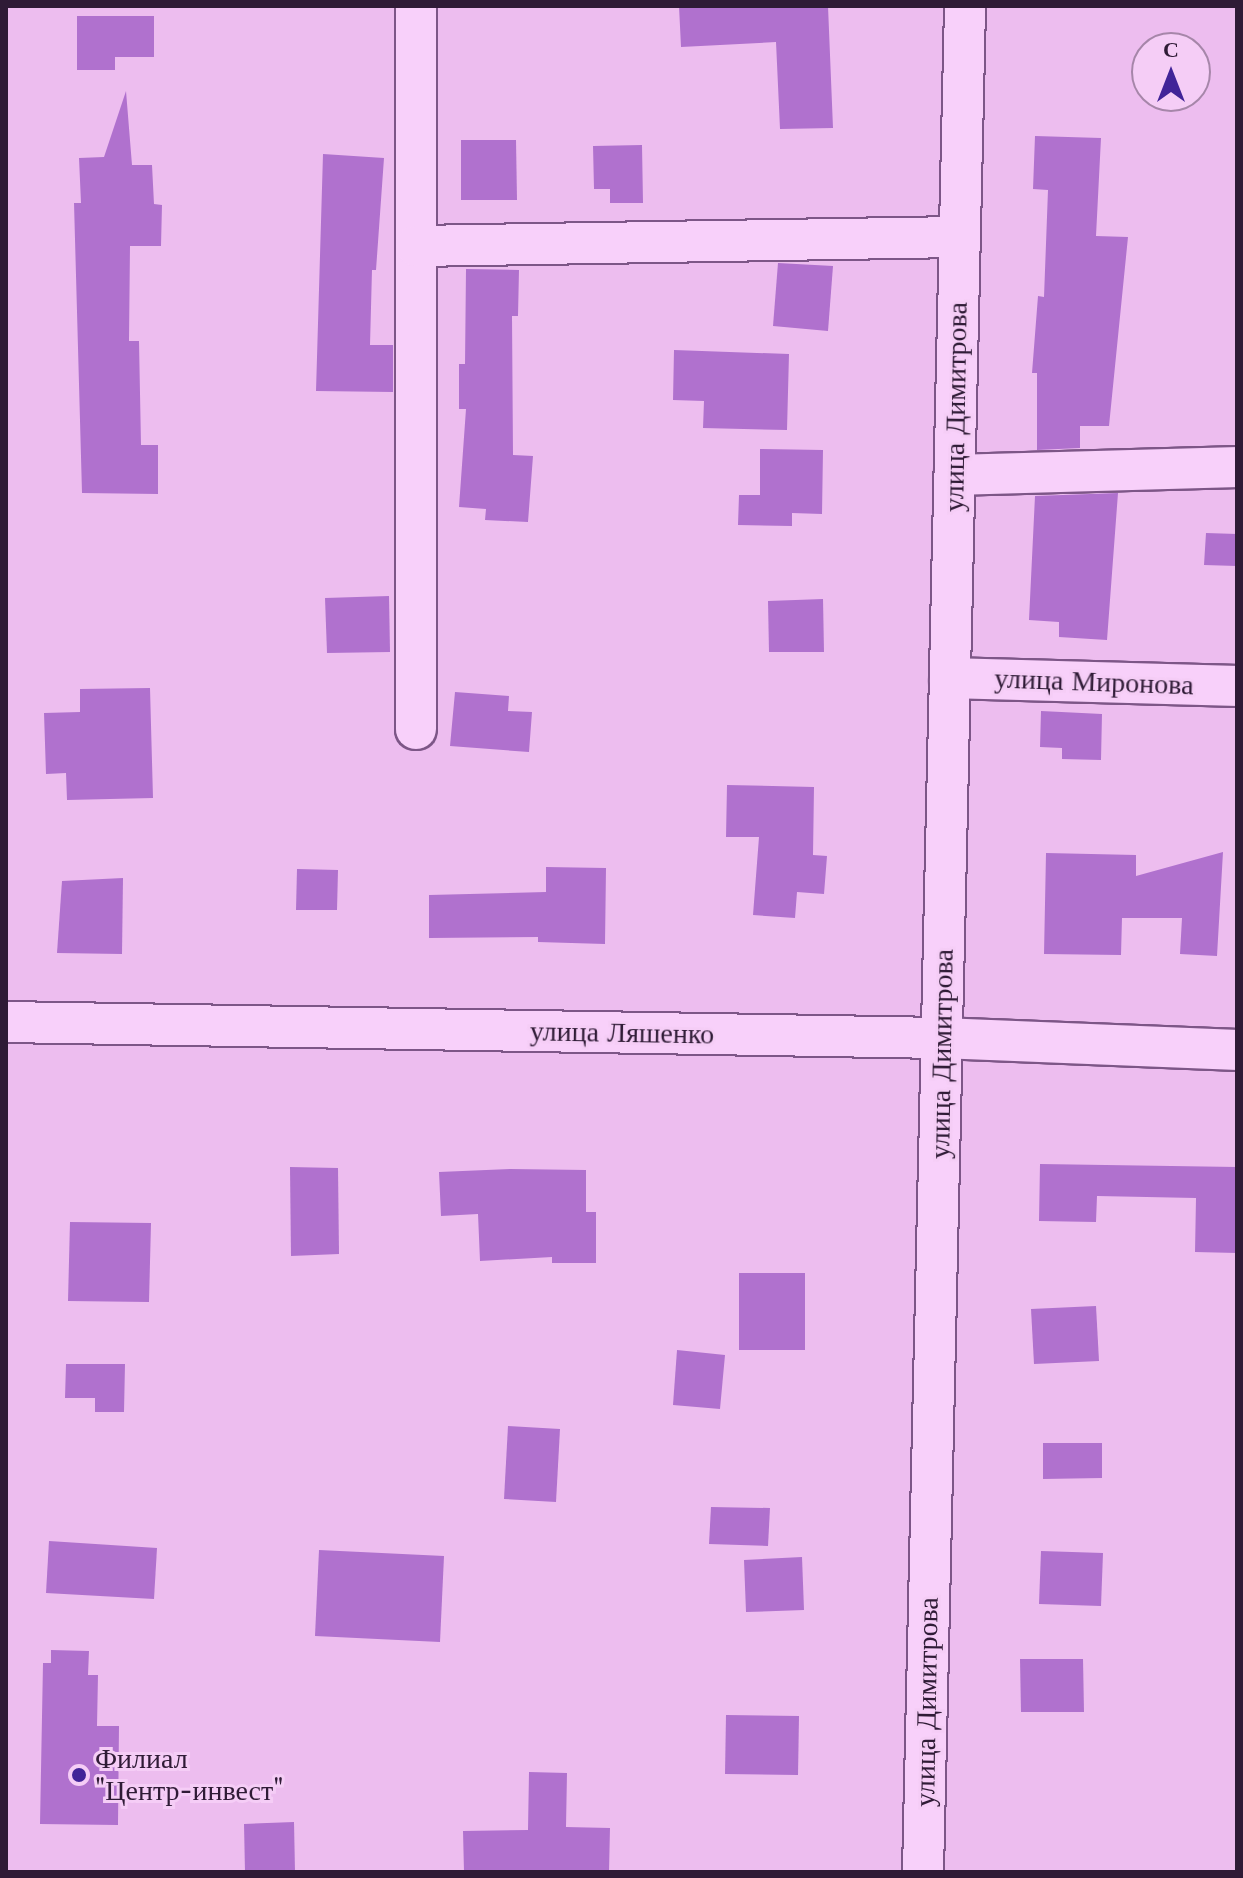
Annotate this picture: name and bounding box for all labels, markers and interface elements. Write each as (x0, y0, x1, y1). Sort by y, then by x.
north arrow (1131, 32, 1211, 112)
text: С (1163, 36, 1179, 63)
street label: улица Димитрова (937, 302, 975, 512)
street label: улица Миронова (994, 662, 1194, 702)
street label: улица Димитрова (923, 949, 961, 1159)
street label: улица Ляшенко (530, 1015, 714, 1051)
street label: улица Димитрова (908, 1597, 946, 1807)
place label: Филиал "Центр-инвест" (95, 1742, 284, 1808)
marker: Филиал "Центр-инвест" (70, 1766, 88, 1784)

